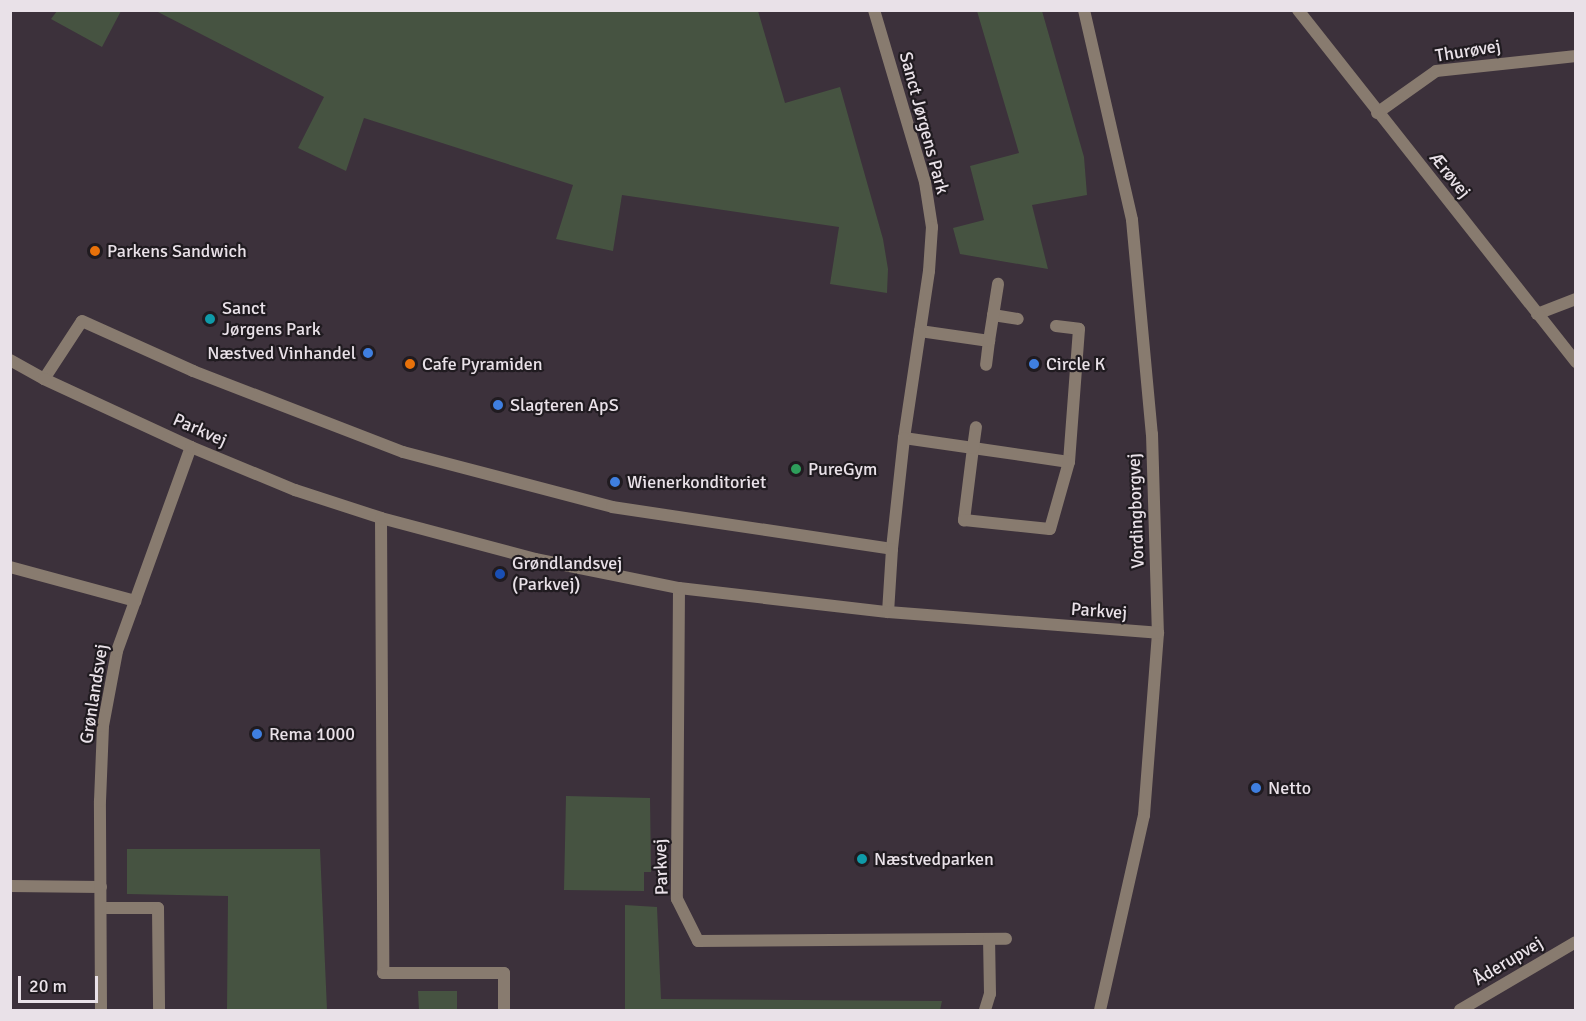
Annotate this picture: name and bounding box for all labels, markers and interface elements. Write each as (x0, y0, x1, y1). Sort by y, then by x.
street label: Thurøvej (1434, 35, 1502, 67)
street label: Sanct Jørgens Park (895, 50, 953, 196)
street label: Ærøvej (1425, 148, 1475, 202)
place label: Parkens Sandwich (107, 240, 247, 262)
marker: Parkens Sandwich (88, 244, 102, 258)
place label: Sanct Jørgens Park (222, 298, 321, 340)
marker: Sanct Jørgens Park (203, 312, 217, 326)
place label: Næstved Vinhandel (207, 342, 356, 364)
marker: Næstved Vinhandel (361, 346, 375, 360)
place label: Cafe Pyramiden (422, 353, 543, 375)
place label: Circle K (1046, 353, 1105, 375)
marker: Cafe Pyramiden (403, 357, 417, 371)
marker: Circle K (1027, 357, 1041, 371)
place label: Slagteren ApS (510, 394, 619, 416)
marker: Slagteren ApS (491, 398, 505, 412)
street label: Parkvej (170, 409, 230, 451)
street label: Vordingborgvej (1123, 453, 1149, 569)
place label: PureGym (808, 458, 877, 480)
marker: PureGym (789, 462, 803, 476)
place label: Wienerkonditoriet (627, 471, 766, 493)
marker: Wienerkonditoriet (608, 475, 622, 489)
place label: Grøndlandsvej (Parkvej) (512, 553, 622, 596)
marker: Grøndlandsvej (Parkvej) (493, 567, 507, 581)
street label: Parkvej (1070, 598, 1128, 624)
street label: Grønlandsvej (75, 643, 113, 745)
place label: Rema 1000 (269, 723, 355, 745)
marker: Rema 1000 (250, 727, 264, 741)
place label: Netto (1268, 777, 1311, 799)
marker: Netto (1249, 781, 1263, 795)
street label: Parkvej (649, 838, 673, 896)
place label: Næstvedparken (874, 848, 994, 870)
marker: Næstvedparken (855, 852, 869, 866)
street label: Åderupvej (1469, 932, 1547, 990)
scale bar (21, 964, 100, 1002)
text: 20 m (29, 975, 67, 997)

